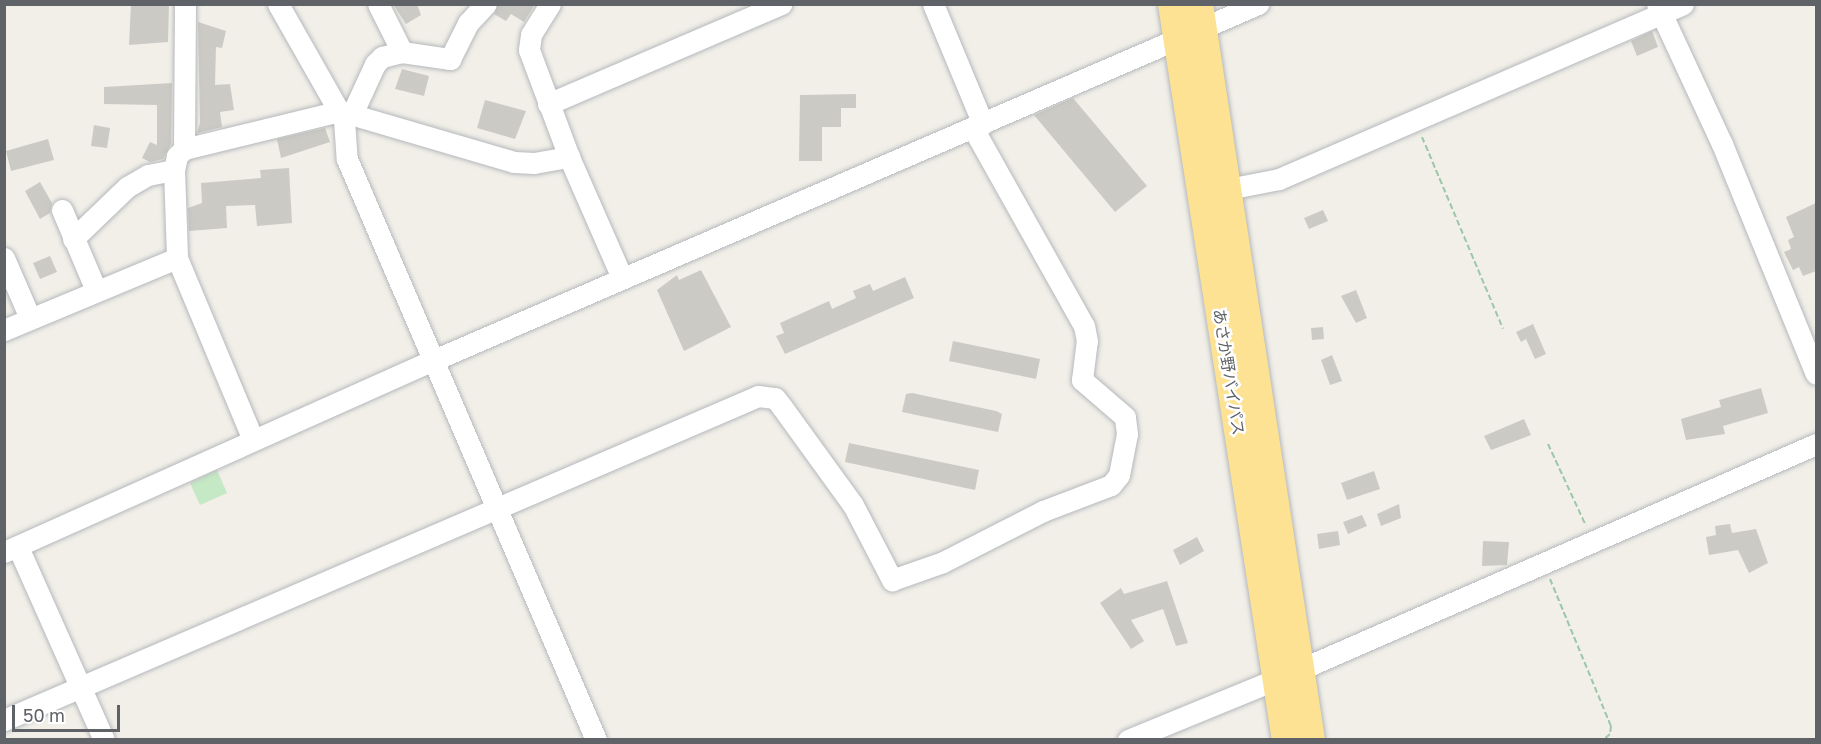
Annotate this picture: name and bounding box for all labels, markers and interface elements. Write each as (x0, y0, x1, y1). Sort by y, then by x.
street label: あさか野バイパス (1210, 307, 1248, 437)
scale bar (15, 693, 123, 731)
text: 50 m (23, 704, 65, 726)

